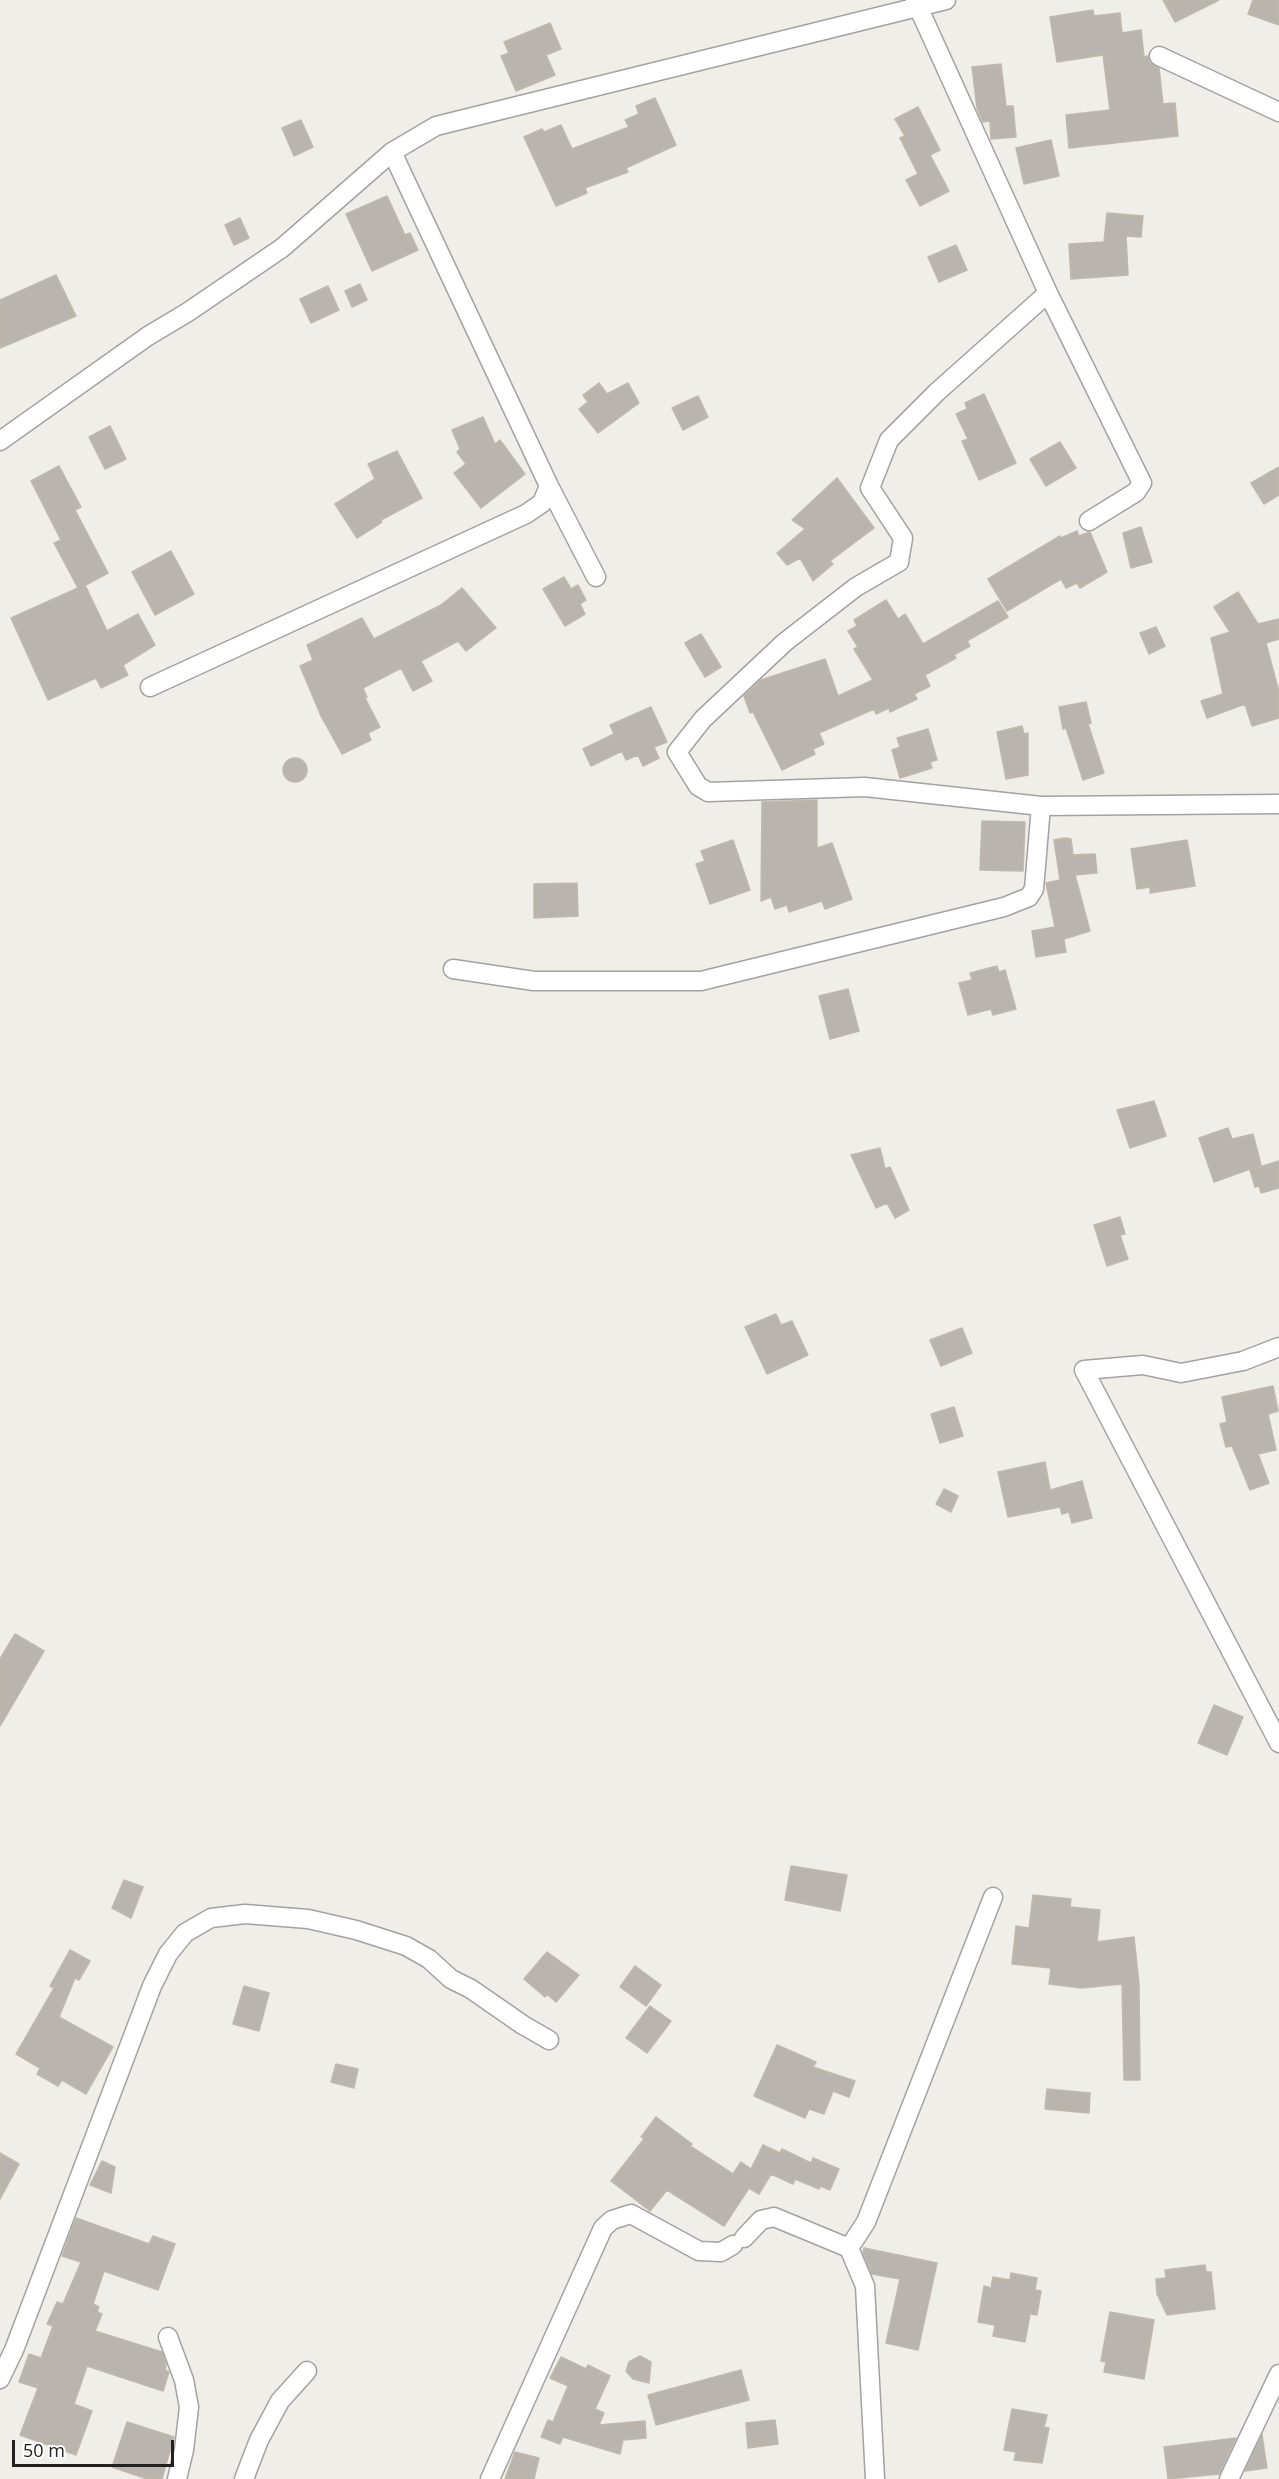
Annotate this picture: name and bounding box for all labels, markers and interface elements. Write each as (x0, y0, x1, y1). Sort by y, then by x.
scale bar (15, 2428, 177, 2466)
text: 50 m (23, 2438, 65, 2462)

